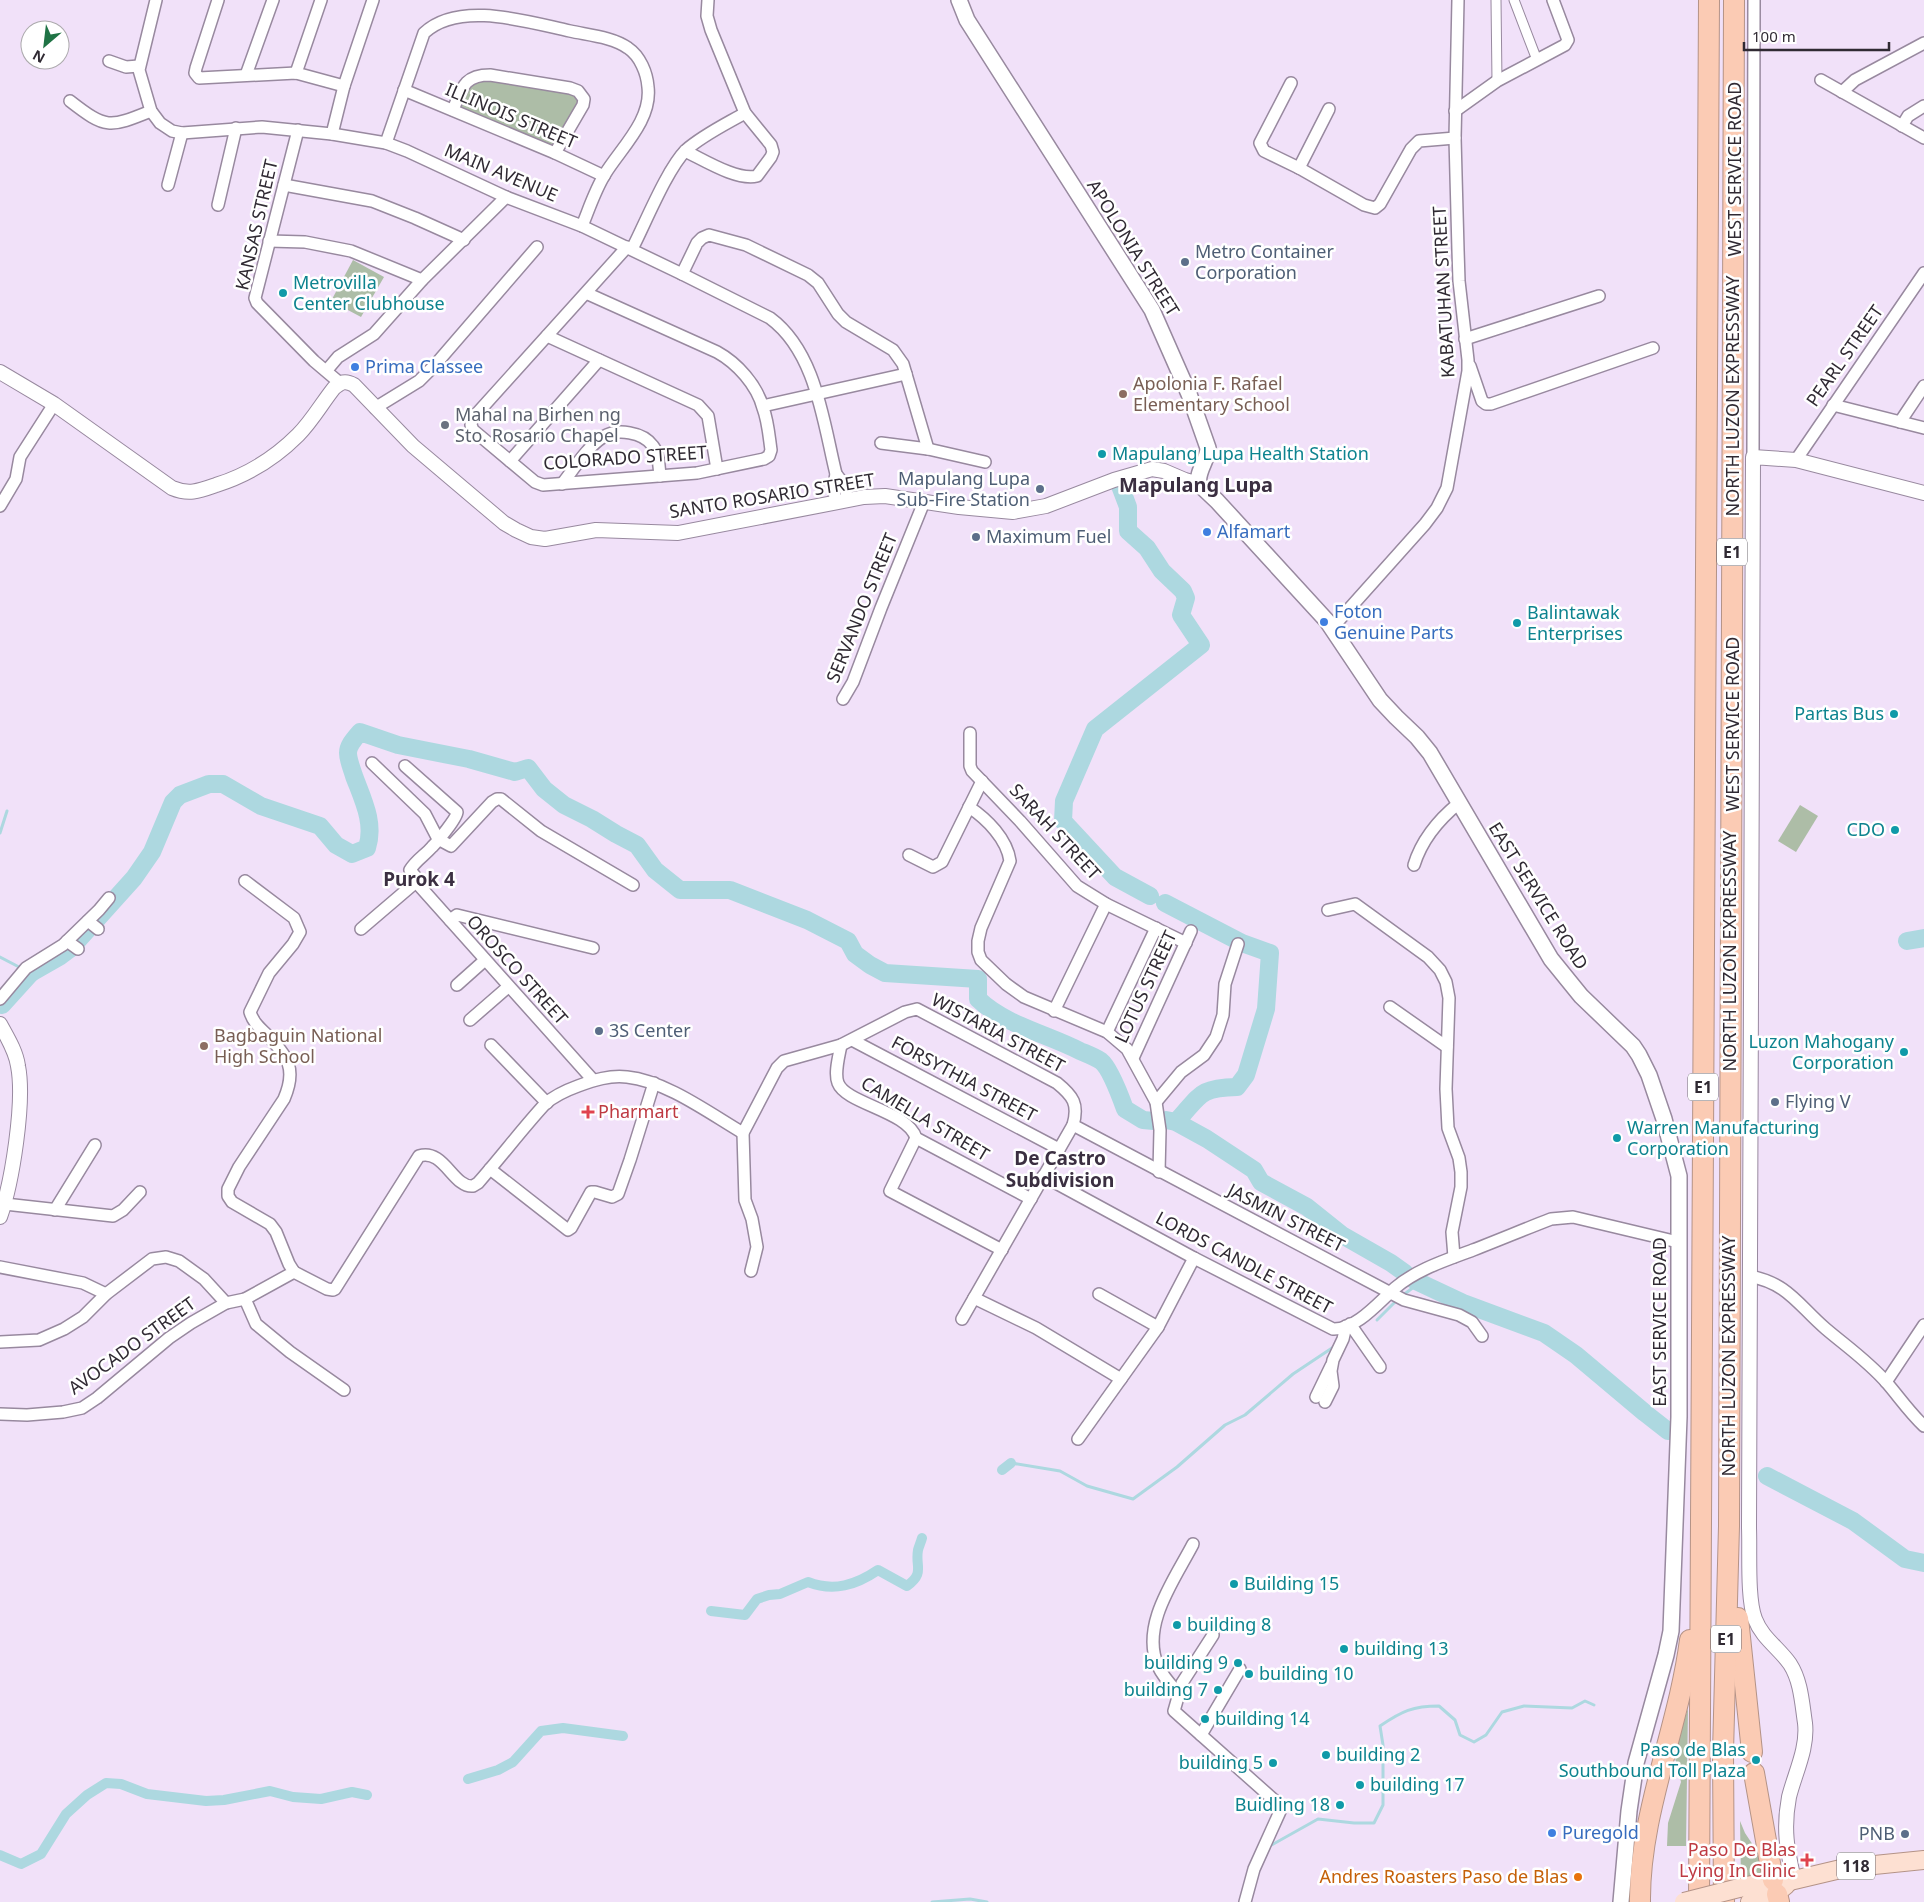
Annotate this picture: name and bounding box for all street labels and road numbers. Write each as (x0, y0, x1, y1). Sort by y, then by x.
street label: ILLINOIS STREET (442, 77, 581, 154)
street label: WEST SERVICE ROAD (1722, 82, 1746, 256)
street label: MAIN AVENUE (441, 137, 562, 207)
street label: KANSAS STREET (229, 157, 283, 292)
street label: APOLONIA STREET (1082, 175, 1186, 320)
street label: KABATUHAN STREET (1427, 206, 1459, 379)
street label: NORTH LUZON EXPRESSWAY (1720, 275, 1744, 516)
street label: PEARL STREET (1800, 300, 1888, 411)
street label: COLORADO STREET (542, 439, 708, 475)
street label: SANTO ROSARIO STREET (668, 467, 876, 523)
street label: SERVANDO STREET (820, 529, 902, 686)
road number: E1 (1717, 538, 1747, 566)
street label: WEST SERVICE ROAD (1720, 637, 1744, 811)
street label: SARAH STREET (1005, 778, 1107, 885)
street label: EAST SERVICE ROAD (1484, 817, 1594, 974)
street label: NORTH LUZON EXPRESSWAY (1717, 830, 1741, 1071)
street label: OROSCO STREET (462, 909, 574, 1029)
street label: LOTUS STREET (1109, 926, 1182, 1047)
street label: WISTARIA STREET (928, 987, 1069, 1077)
street label: FORSYTHIA STREET (888, 1030, 1041, 1127)
street label: CAMELLA STREET (857, 1070, 994, 1166)
road number: E1 (1688, 1074, 1718, 1100)
street label: JASMIN STREET (1222, 1176, 1349, 1257)
street label: LORDS CANDLE STREET (1152, 1205, 1337, 1319)
street label: NORTH LUZON EXPRESSWAY (1716, 1235, 1740, 1476)
street label: EAST SERVICE ROAD (1647, 1237, 1671, 1407)
street label: AVOCADO STREET (63, 1291, 200, 1399)
road number: E1 (1711, 1626, 1741, 1652)
road number: 118 (1837, 1852, 1875, 1880)

